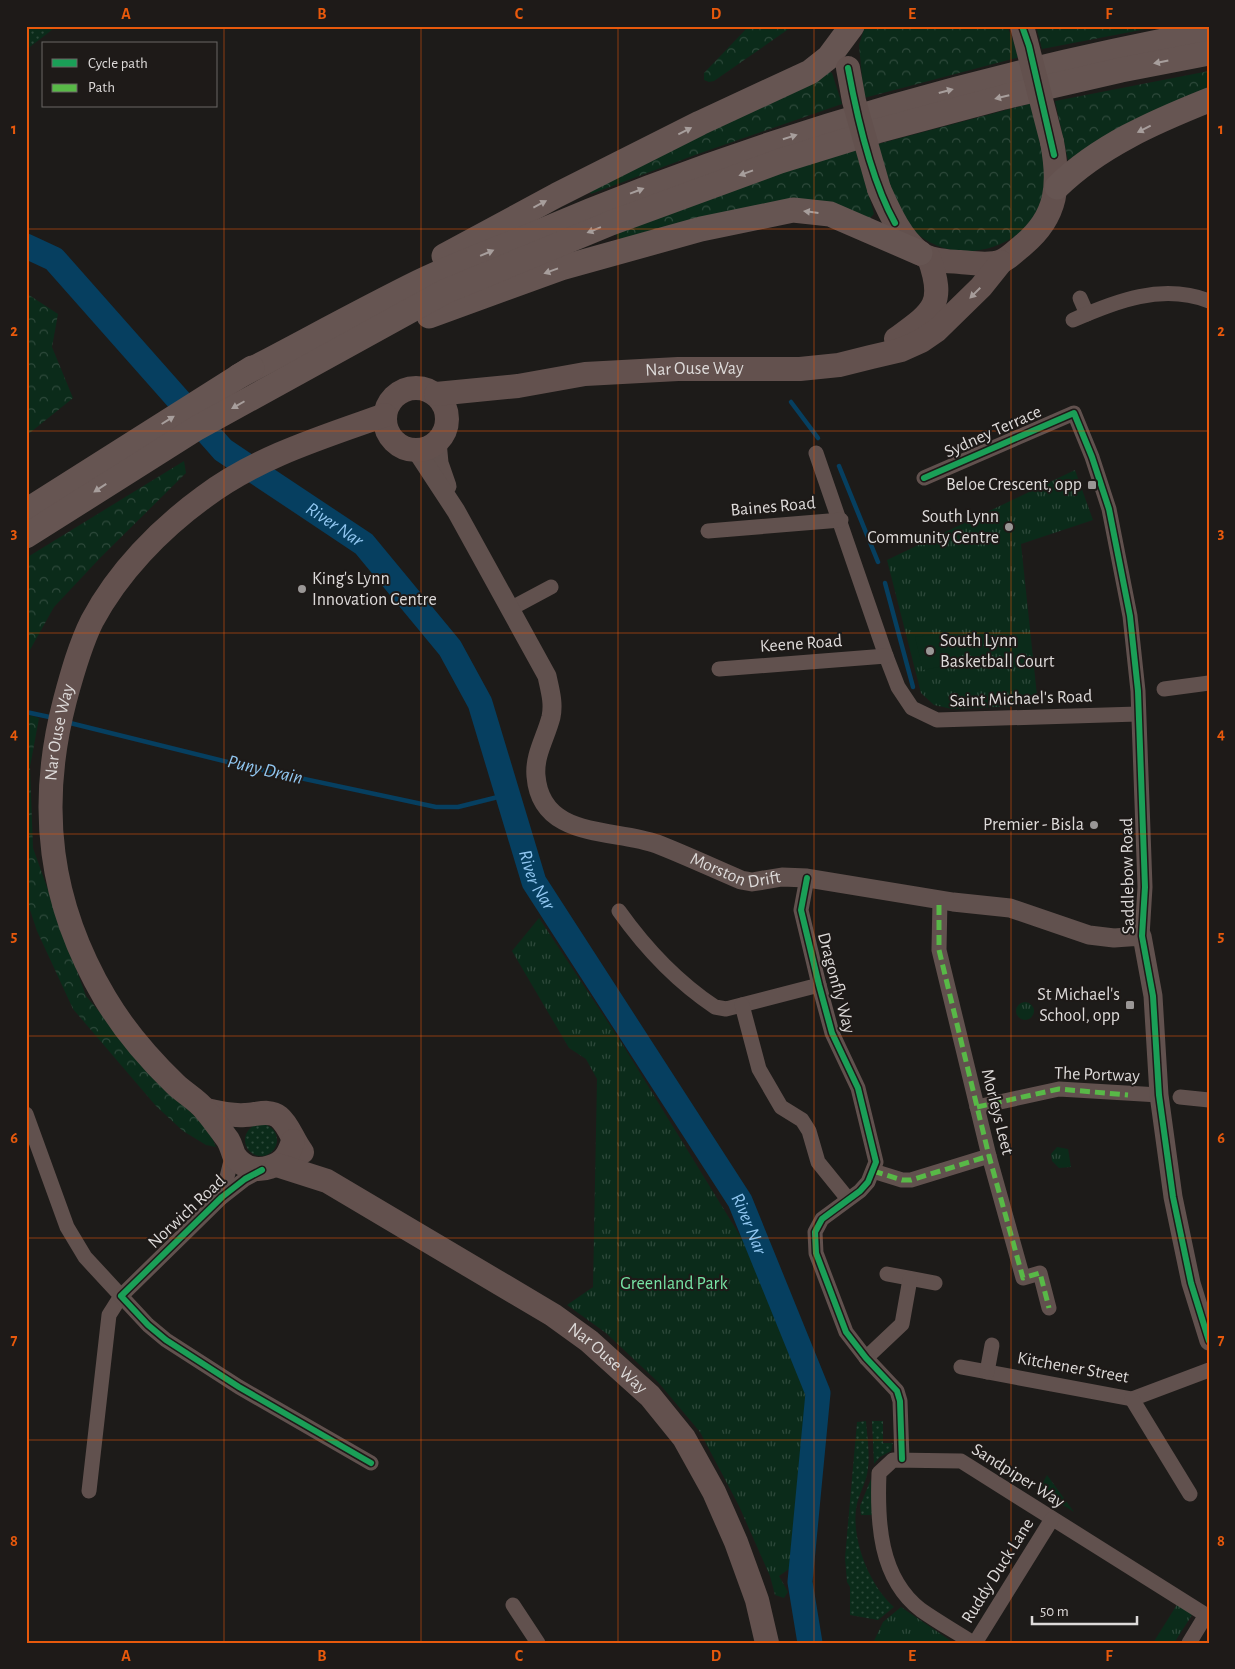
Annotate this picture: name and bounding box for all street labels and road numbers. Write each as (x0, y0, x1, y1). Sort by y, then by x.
street label: Nar Ouse Way (645, 360, 744, 380)
street label: Sydney Terrace (942, 403, 1044, 461)
street label: Baines Road (730, 494, 816, 520)
street label: Keene Road (759, 632, 843, 656)
street label: Nar Ouse Way (42, 682, 78, 782)
street label: Saint Michael's Road (949, 688, 1093, 710)
street label: Saddlebow Road (1118, 818, 1138, 934)
street label: Morston Drift (687, 850, 782, 892)
street label: Dragonfly Way (814, 931, 858, 1036)
street label: The Portway (1054, 1065, 1140, 1086)
street label: Morleys Leet (978, 1067, 1016, 1157)
street label: Norwich Road (145, 1172, 229, 1252)
street label: Nar Ouse Way (564, 1320, 651, 1398)
street label: Kitchener Street (1016, 1349, 1130, 1387)
street label: Sandpiper Way (968, 1440, 1068, 1512)
street label: Ruddy Duck Lane (959, 1515, 1037, 1627)

